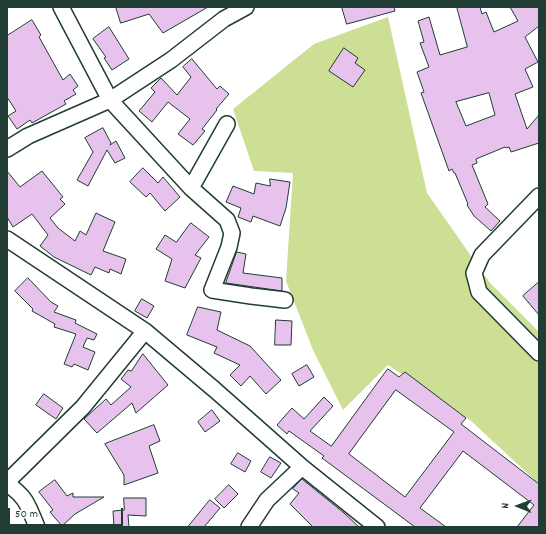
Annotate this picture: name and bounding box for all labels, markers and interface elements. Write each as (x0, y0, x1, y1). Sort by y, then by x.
north arrow (498, 486, 538, 526)
scale bar (10, 500, 125, 526)
text: N (498, 503, 514, 509)
text: 50 m (15, 506, 38, 523)

